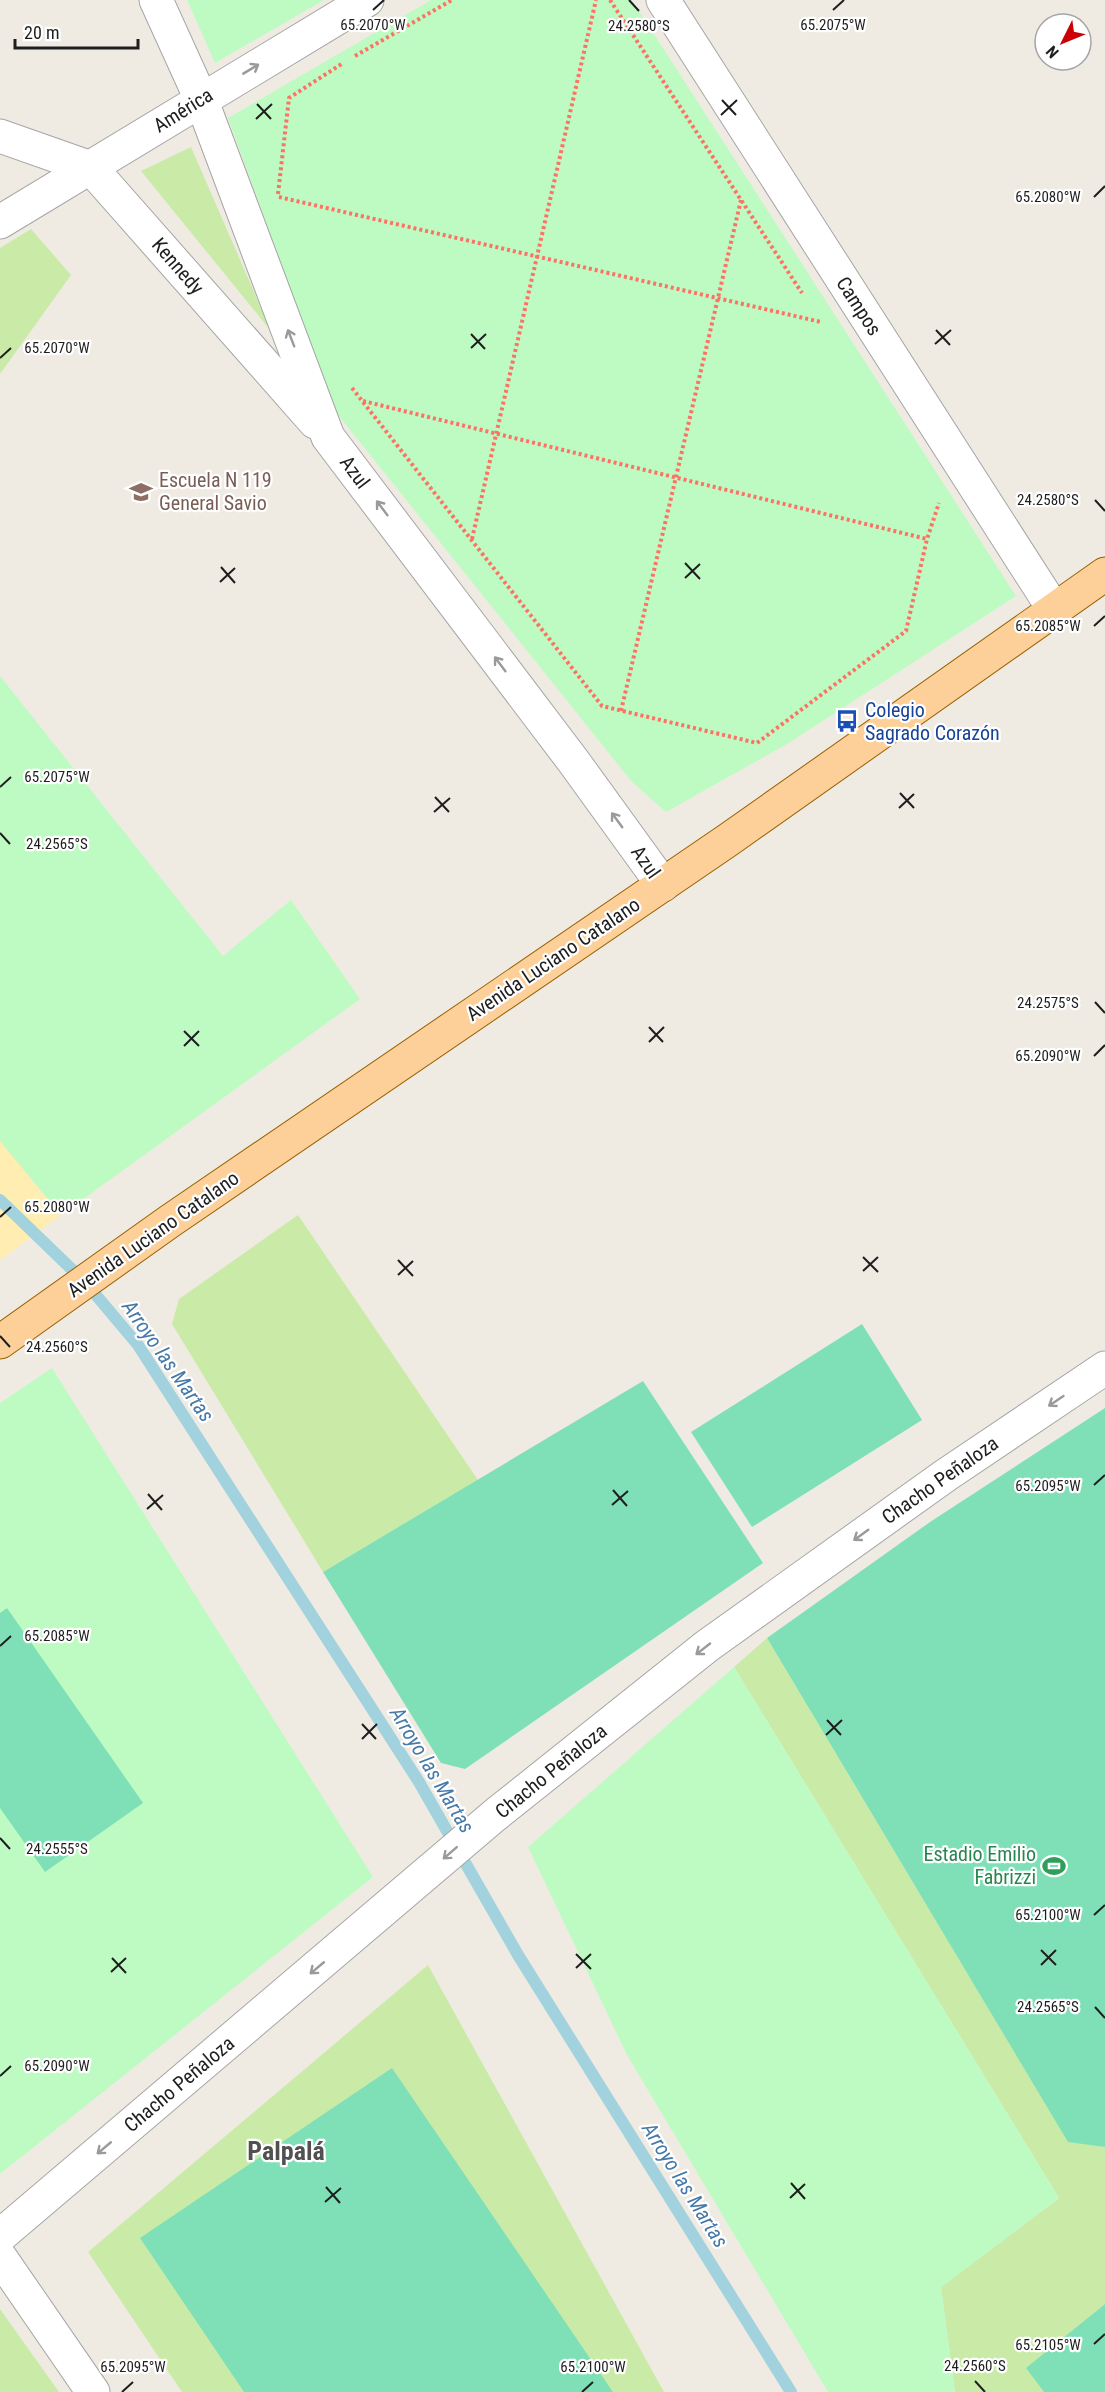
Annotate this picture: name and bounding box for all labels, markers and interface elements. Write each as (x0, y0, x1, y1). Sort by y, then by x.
scale bar (15, 12, 138, 50)
north arrow (1033, 12, 1093, 72)
text: 65.2070°W (340, 16, 406, 34)
text: 65.2075°W (800, 16, 866, 34)
text: 24.2580°S (608, 17, 670, 35)
text: 20 m (24, 22, 59, 43)
text: N (1042, 42, 1063, 62)
one-way arrow (242, 63, 259, 75)
street label: América (149, 82, 217, 138)
text: 65.2080°W (1015, 188, 1081, 206)
street label: Kennedy (147, 233, 209, 299)
street label: Campos (831, 272, 887, 340)
one-way arrow (285, 329, 296, 348)
text: 65.2070°W (24, 339, 90, 357)
street label: Azul (335, 451, 375, 493)
place label: Escuela N 119 General Savio (159, 468, 272, 515)
school or university icon: Escuela N 119 General Savio (128, 479, 154, 505)
text: 24.2580°S (1017, 491, 1079, 509)
one-way arrow (376, 501, 389, 517)
text: 65.2085°W (1015, 617, 1081, 635)
one-way arrow (494, 656, 506, 672)
place label: Colegio Sagrado Corazón (865, 698, 1000, 745)
bus stop icon: Colegio Sagrado Corazón (834, 708, 860, 734)
text: 65.2075°W (24, 768, 90, 786)
one-way arrow (611, 813, 623, 829)
text: 24.2565°S (26, 835, 88, 853)
street label: Azul (626, 841, 666, 883)
street label: Avenida Luciano Catalano (462, 892, 644, 1026)
text: 24.2575°S (1017, 994, 1079, 1012)
text: 65.2090°W (1015, 1047, 1081, 1065)
street label: Avenida Luciano Catalano (63, 1166, 243, 1302)
text: 65.2080°W (24, 1198, 90, 1216)
water label: Arroyo las Martas (117, 1295, 219, 1426)
text: 24.2560°S (26, 1338, 88, 1356)
one-way arrow (1049, 1395, 1065, 1407)
street label: Chacho Peñaloza (877, 1431, 1003, 1529)
text: 65.2095°W (1015, 1477, 1081, 1495)
one-way arrow (854, 1529, 870, 1541)
text: 65.2085°W (24, 1627, 90, 1645)
one-way arrow (695, 1643, 711, 1656)
water label: Arroyo las Martas (384, 1702, 479, 1837)
street label: Chacho Peñaloza (490, 1719, 612, 1823)
text: 24.2555°S (26, 1840, 88, 1858)
place label: Estadio Emilio Fabrizzi (923, 1842, 1036, 1889)
one-way arrow (443, 1846, 458, 1860)
sports icon: Estadio Emilio Fabrizzi (1041, 1853, 1067, 1879)
text: 65.2100°W (1015, 1906, 1081, 1924)
one-way arrow (310, 1961, 325, 1975)
text: 24.2565°S (1017, 1998, 1079, 2016)
street label: Chacho Peñaloza (119, 2031, 239, 2137)
text: 65.2090°W (24, 2057, 90, 2075)
water label: Arroyo las Martas (636, 2117, 733, 2252)
district label: Palpalá (247, 2136, 325, 2166)
one-way arrow (96, 2142, 112, 2155)
text: 65.2105°W (1015, 2336, 1081, 2354)
text: 24.2560°S (944, 2357, 1006, 2375)
text: 65.2095°W (100, 2358, 166, 2376)
text: 65.2100°W (560, 2358, 626, 2376)

